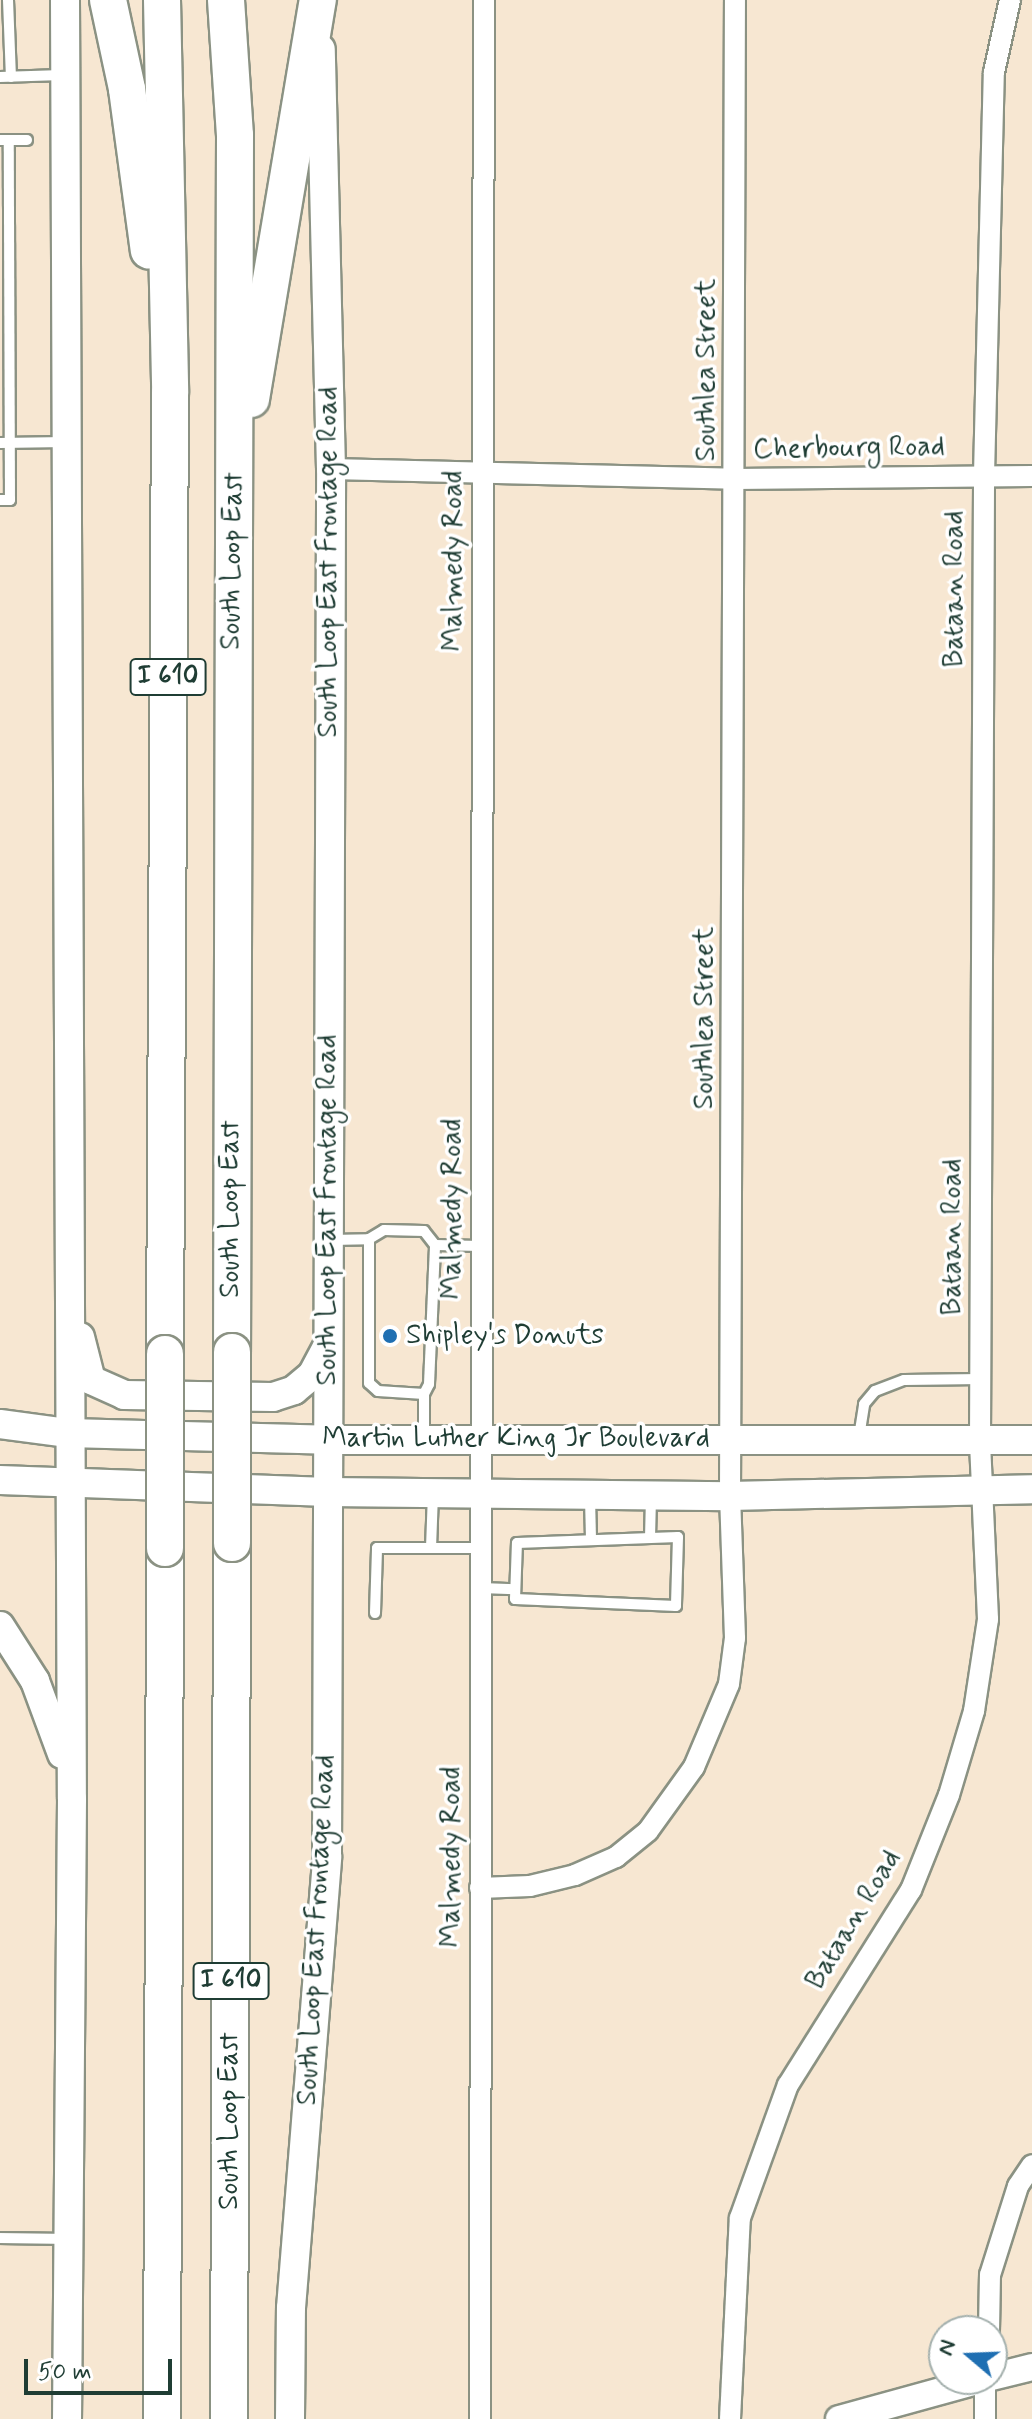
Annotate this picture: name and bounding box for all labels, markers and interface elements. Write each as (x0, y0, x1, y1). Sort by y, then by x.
street label: Southlea Street (690, 279, 724, 461)
street label: South Loop East Frontage Road (312, 386, 346, 738)
street label: Cherbourg Road (753, 431, 945, 467)
street label: Malmedy Road (437, 471, 471, 651)
street label: South Loop East (215, 472, 251, 650)
street label: Bataan Road (938, 511, 972, 667)
road number: I 610 (128, 655, 208, 699)
street label: Southlea Street (688, 927, 722, 1109)
street label: South Loop East Frontage Road (311, 1034, 345, 1386)
street label: Malmedy Road (436, 1119, 470, 1299)
street label: South Loop East (214, 1120, 248, 1298)
street label: Bataan Road (936, 1159, 970, 1315)
place label: Shipley's Donuts (406, 1319, 595, 1353)
marker: Shipley's Donuts (381, 1327, 399, 1345)
street label: Martin Luther King Jr Boulevard (323, 1422, 709, 1456)
street label: South Loop East Frontage Road (291, 1754, 343, 2106)
street label: Malmedy Road (435, 1767, 469, 1947)
street label: Bataan Road (799, 1844, 909, 1996)
road number: I 610 (191, 1959, 271, 2003)
street label: South Loop East (213, 2032, 247, 2210)
north arrow (928, 2315, 1008, 2395)
text: N (932, 2336, 963, 2359)
scale bar (28, 2343, 176, 2393)
text: 50 m (38, 2357, 92, 2388)

